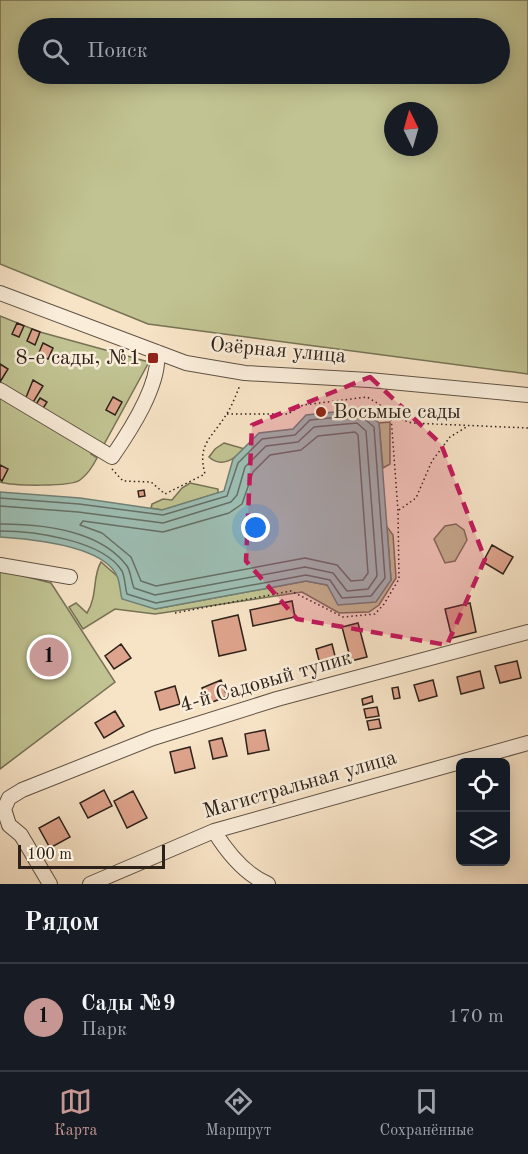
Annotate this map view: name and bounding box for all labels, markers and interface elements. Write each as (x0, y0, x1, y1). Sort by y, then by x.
search box (18, 18, 510, 84)
icon: search (39, 35, 72, 68)
text: Поиск (87, 40, 148, 62)
north arrow (384, 102, 438, 156)
street label: Озёрная улица (209, 335, 347, 367)
place label: 8-е сады, №1 (15, 348, 141, 369)
marker: 8-е сады, №1 (146, 351, 160, 365)
place label: Восьмые сады (333, 402, 461, 423)
marker: Восьмые сады (314, 405, 328, 419)
your location (241, 513, 270, 542)
pin: 1 (29, 634, 68, 680)
street label: 4-й Садовый тупик (178, 647, 355, 717)
street label: Магистральная улица (201, 747, 399, 823)
map controls (456, 758, 510, 866)
button: locate (456, 758, 510, 812)
button: layers (456, 812, 510, 866)
scale bar (18, 842, 165, 870)
text: 100 m (27, 847, 72, 863)
text: Рядом (24, 910, 99, 936)
text: Сады №9 (81, 993, 176, 1015)
text: 1 (38, 1007, 49, 1027)
text: 170 m (448, 1007, 504, 1027)
text: Парк (81, 1020, 127, 1040)
tab: Карта (54, 1085, 97, 1141)
tab: Маршрут (206, 1085, 271, 1141)
tab: Сохранённые (380, 1085, 474, 1141)

